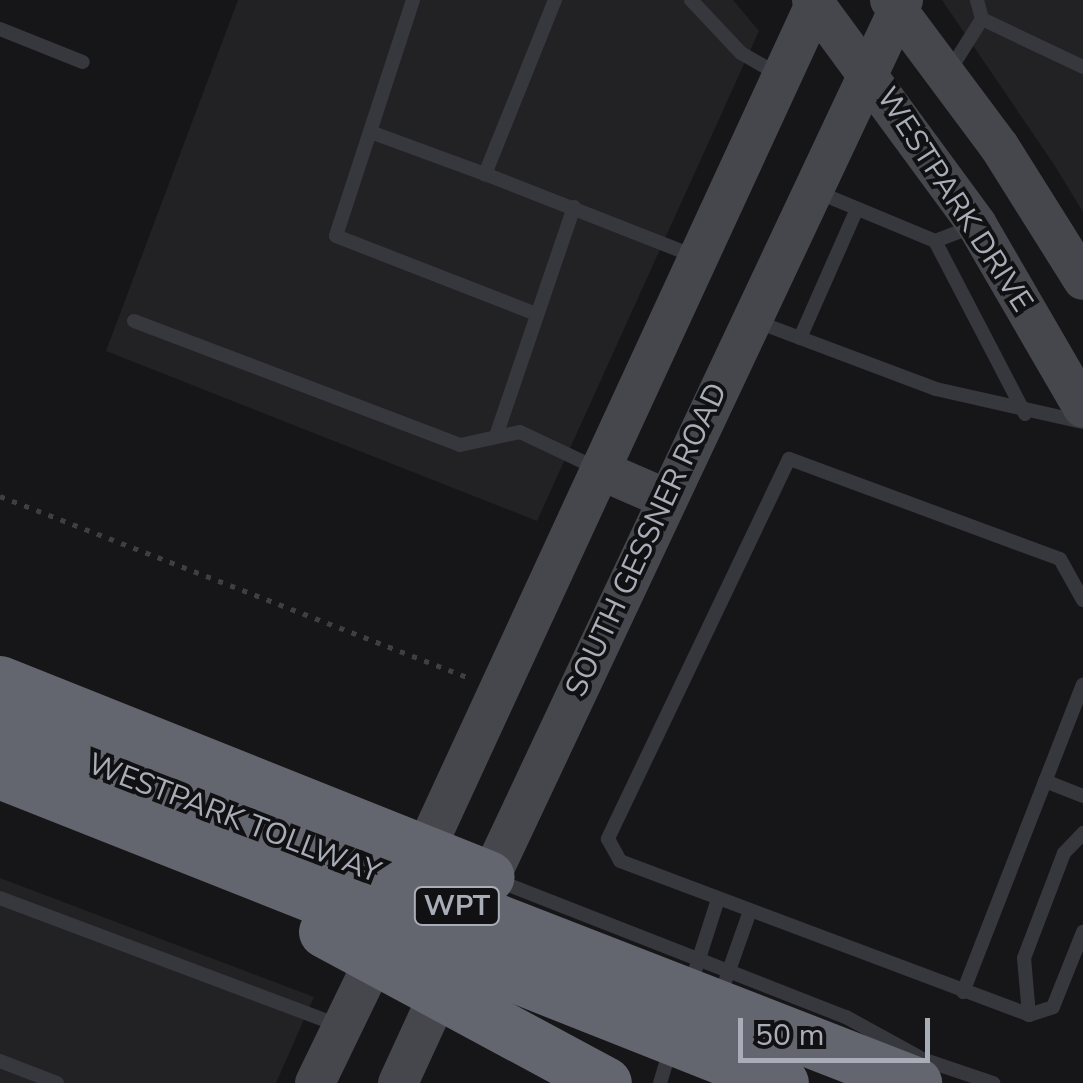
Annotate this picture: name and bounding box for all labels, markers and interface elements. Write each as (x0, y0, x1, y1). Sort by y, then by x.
street label: WESTPARK DRIVE (868, 81, 1040, 319)
street label: SOUTH GESSNER ROAD (558, 377, 736, 703)
street label: WESTPARK TOLLWAY (83, 747, 385, 891)
road number: WPT (412, 883, 502, 929)
scale bar (743, 998, 936, 1060)
text: 50 m (755, 1015, 824, 1056)

